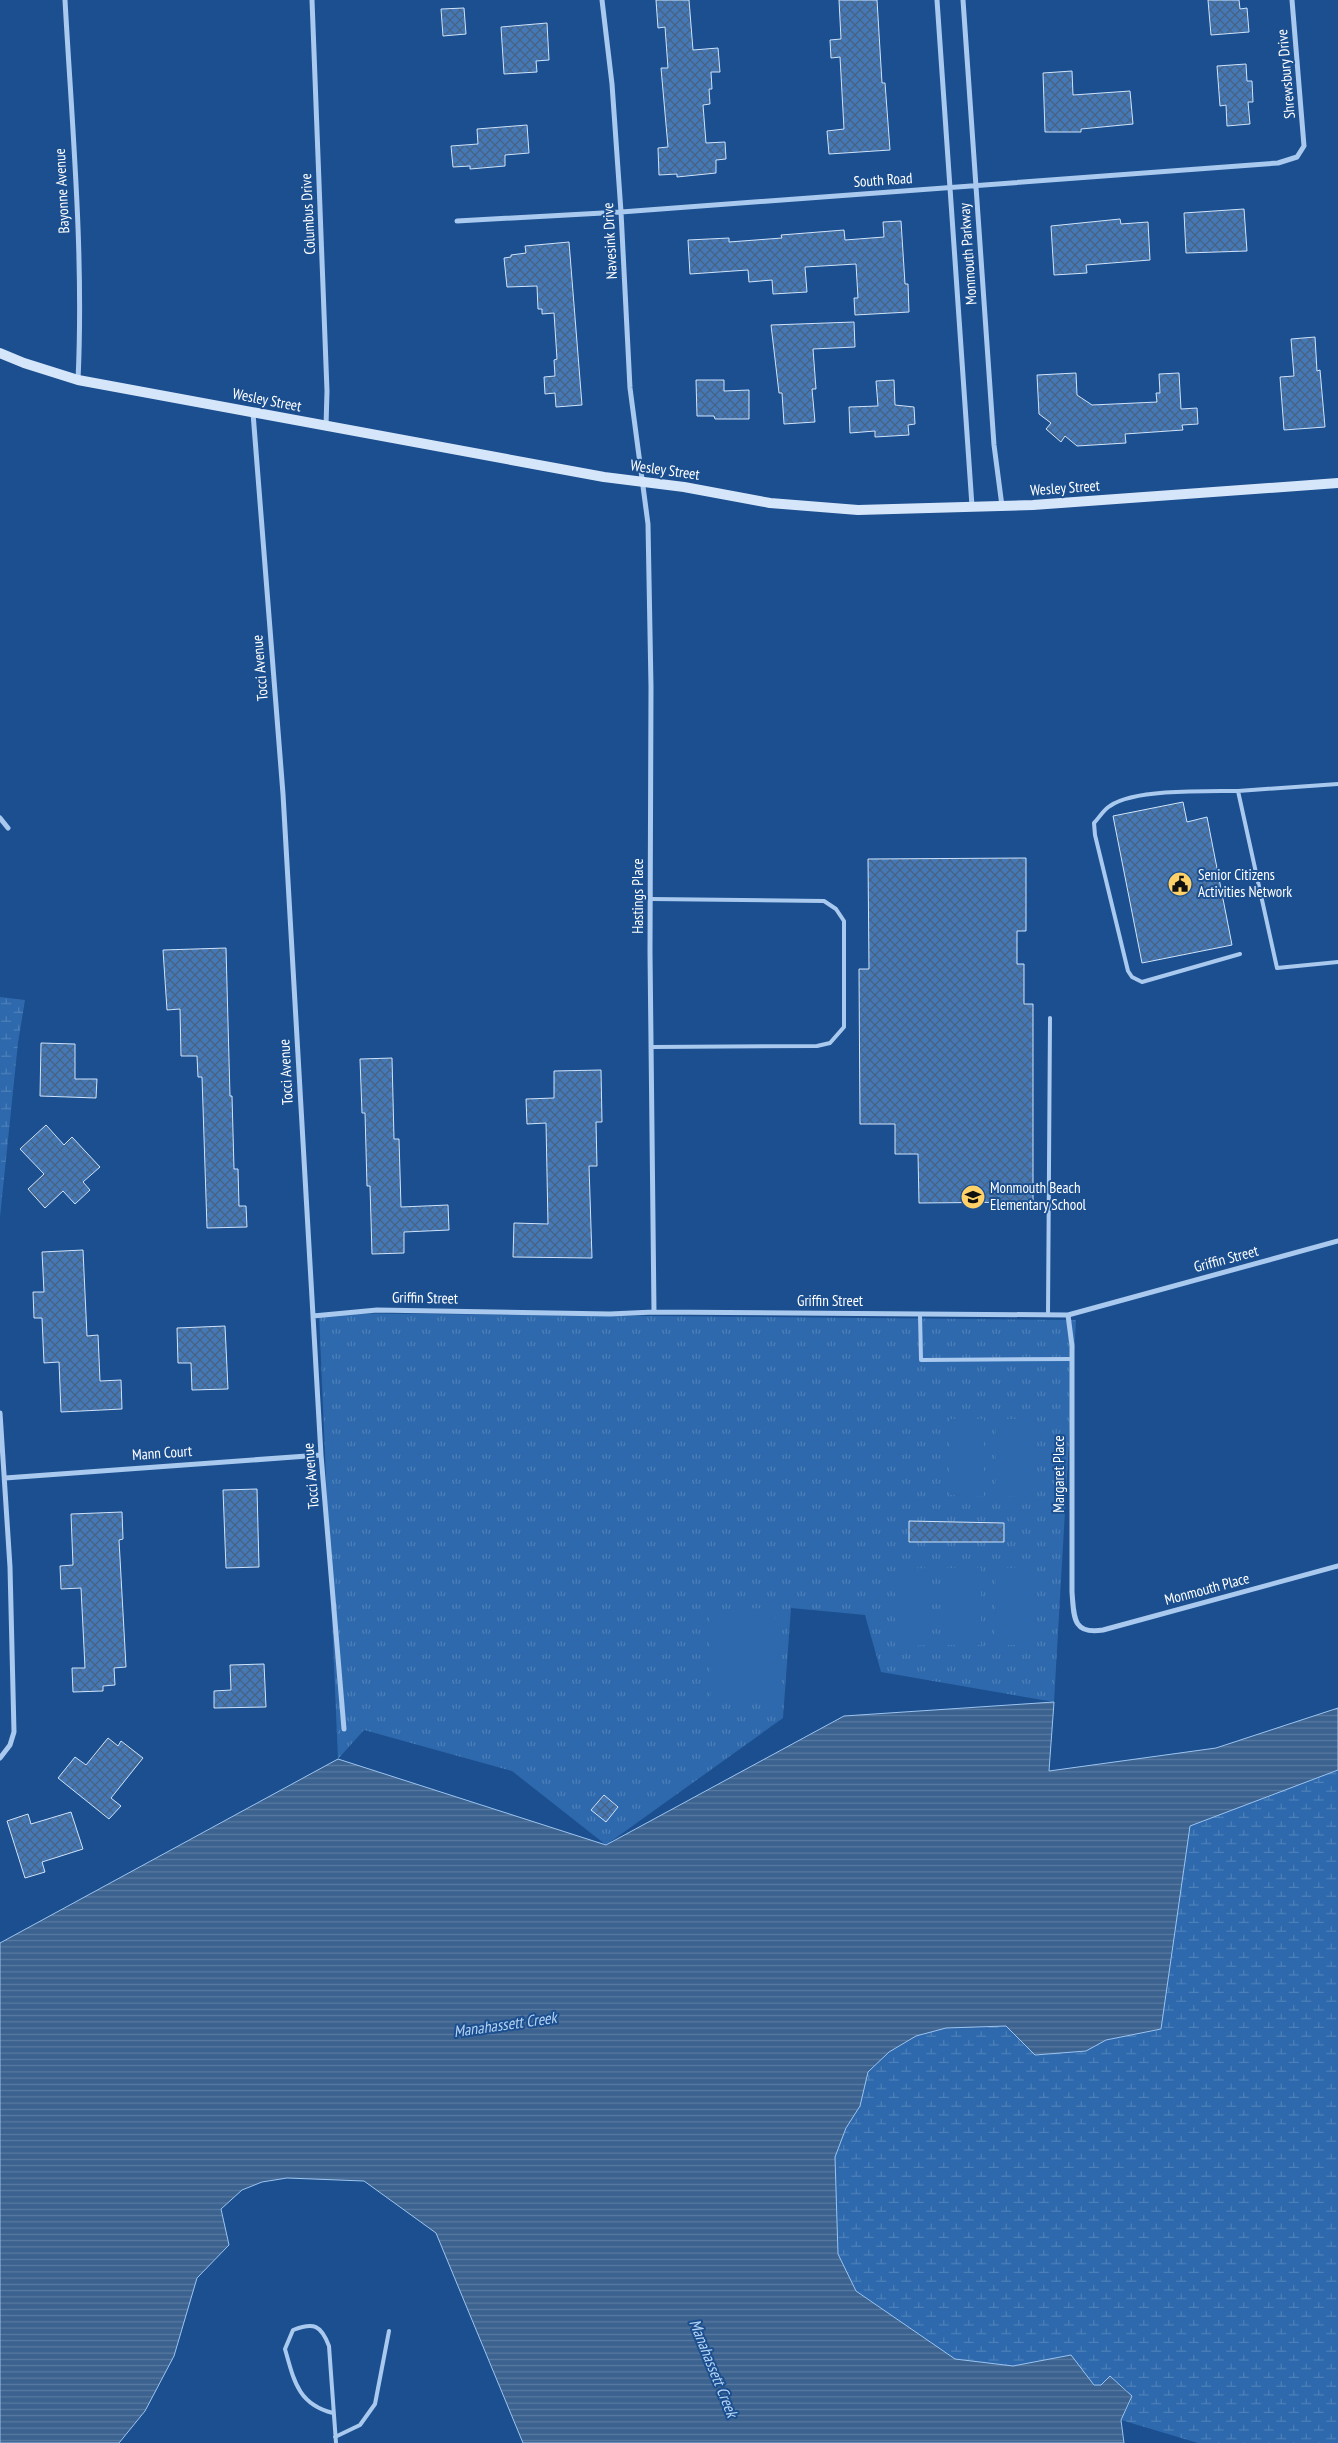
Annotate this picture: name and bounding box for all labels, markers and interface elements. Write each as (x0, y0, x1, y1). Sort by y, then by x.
street label: Shrewsbury Drive (1272, 28, 1299, 120)
street label: Bayonne Avenue (50, 148, 73, 234)
street label: South Road (853, 168, 913, 191)
street label: Columbus Drive (296, 173, 319, 255)
street label: Navesink Drive (598, 202, 621, 280)
street label: Monmouth Parkway (954, 202, 981, 306)
street label: Wesley Street (231, 384, 303, 415)
street label: Wesley Street (629, 455, 701, 484)
street label: Wesley Street (1030, 476, 1100, 499)
street label: Tocci Avenue (247, 634, 272, 702)
street label: Hastings Place (628, 858, 647, 934)
place label: Senior Citizens Activities Network (1198, 865, 1292, 901)
public building icon: Senior Citizens Activities Network (1167, 871, 1193, 897)
street label: Tocci Avenue (274, 1039, 297, 1105)
place label: Monmouth Beach Elementary School (990, 1178, 1087, 1214)
school or university icon: Monmouth Beach Elementary School (960, 1184, 986, 1210)
street label: Griffin Street (1192, 1241, 1260, 1276)
street label: Griffin Street (392, 1287, 458, 1308)
street label: Griffin Street (797, 1291, 863, 1310)
street label: Margaret Place (1049, 1435, 1068, 1513)
street label: Mann Court (131, 1441, 193, 1464)
street label: Tocci Avenue (298, 1442, 323, 1510)
street label: Monmouth Place (1162, 1568, 1251, 1609)
water label: Manahassett Creek (452, 2007, 560, 2041)
water label: Manahassett Creek (685, 2316, 743, 2422)

